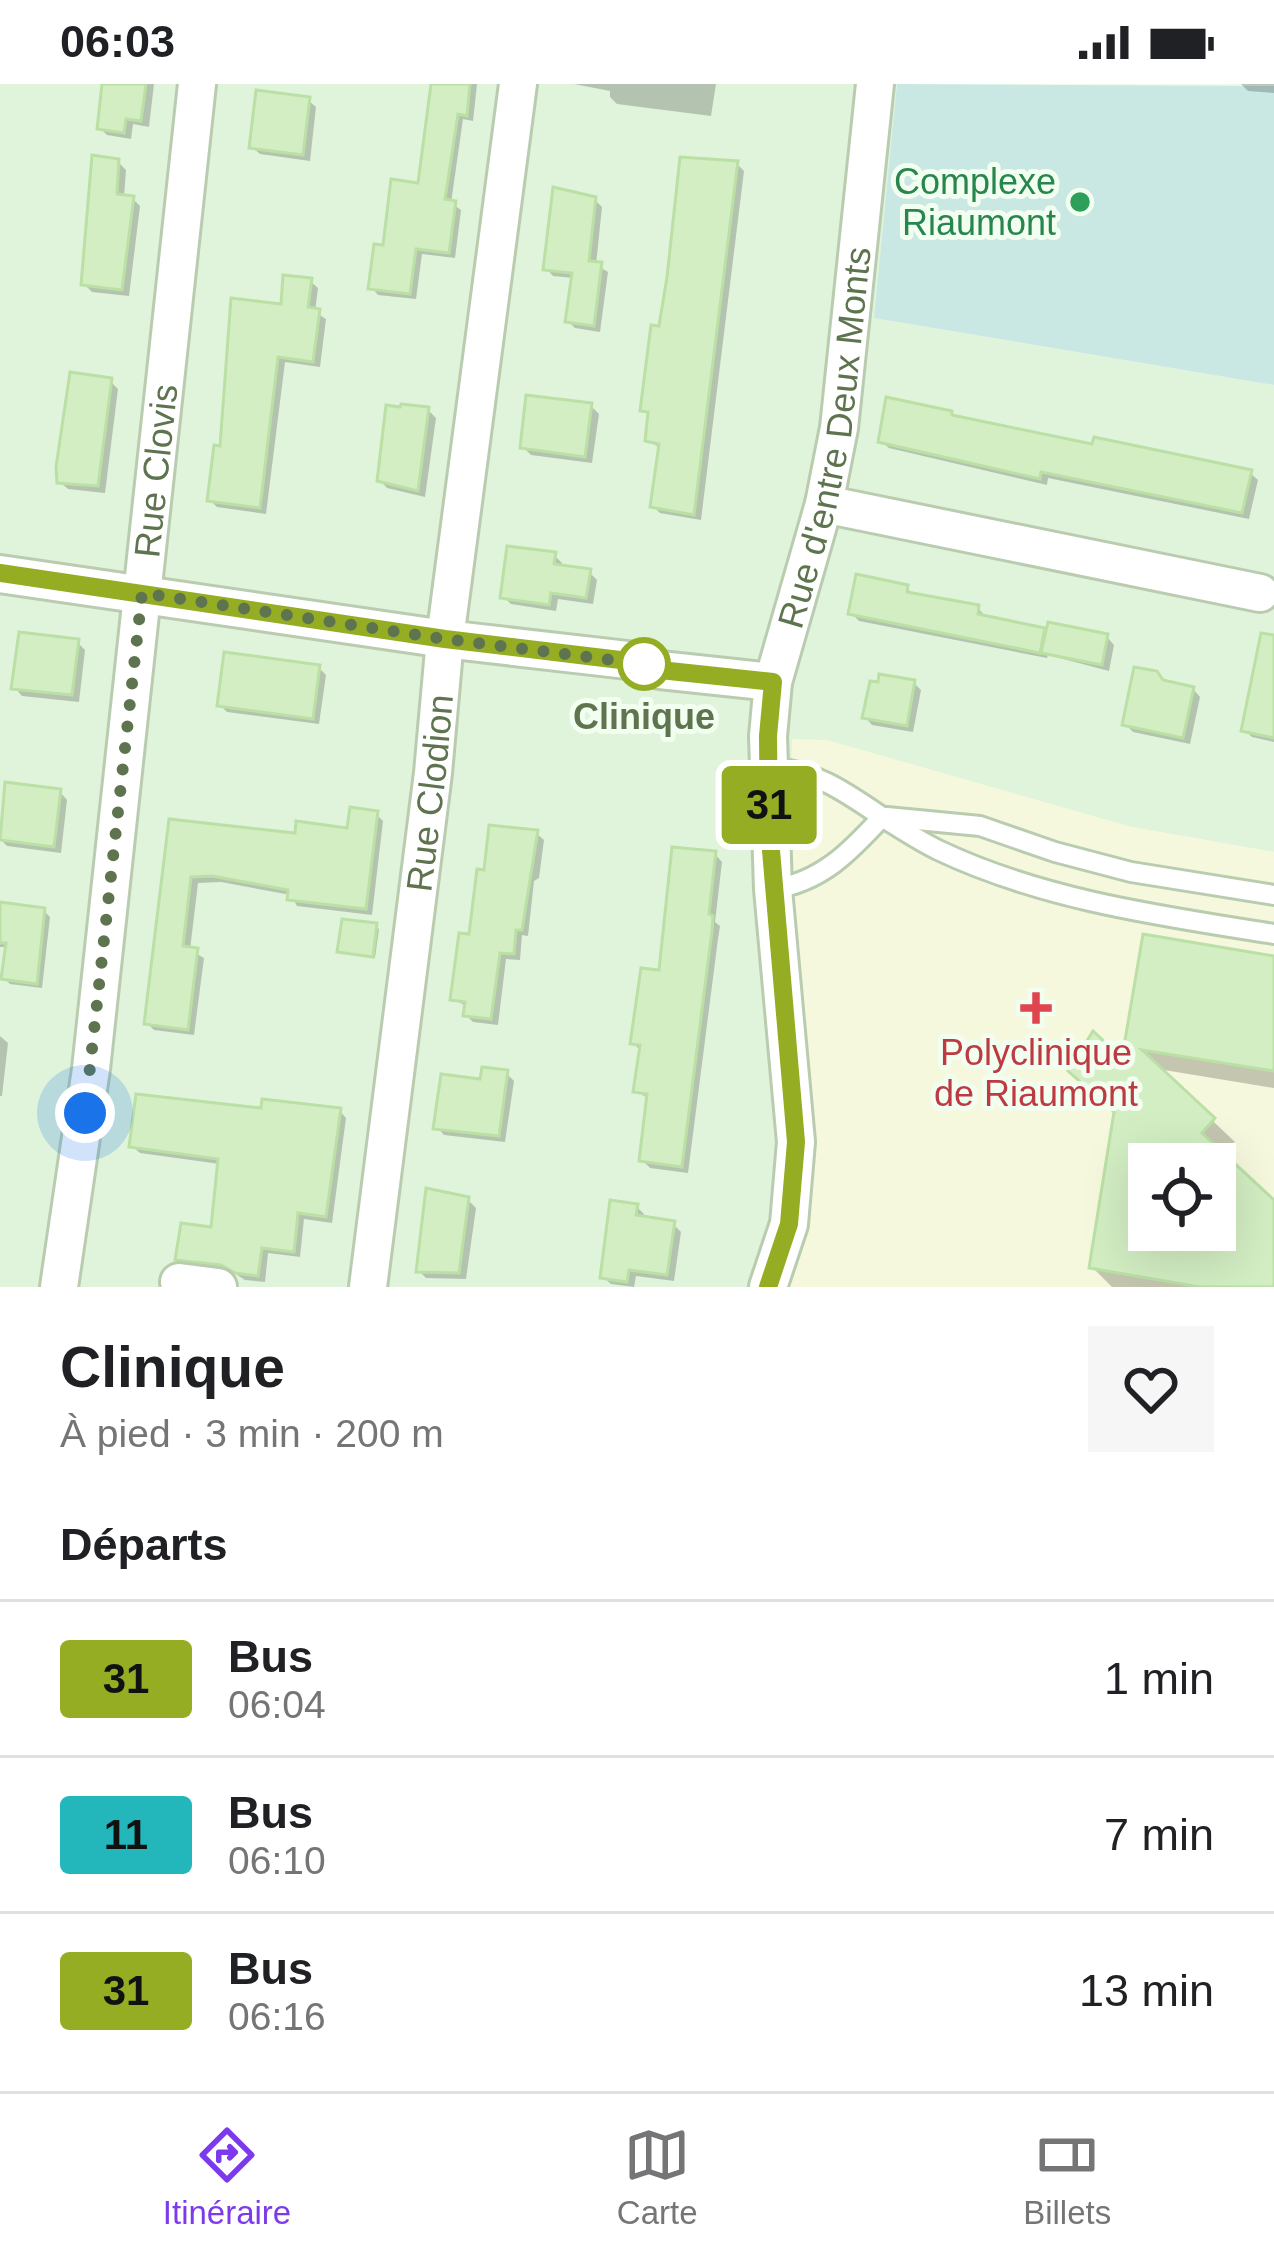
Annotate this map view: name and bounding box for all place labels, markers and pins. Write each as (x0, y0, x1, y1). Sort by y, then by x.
place label: Complexe Riaumont (894, 161, 1056, 243)
marker: Complexe Riaumont (1067, 189, 1093, 215)
marker: Clinique (619, 639, 669, 689)
place label: Clinique (573, 696, 715, 737)
marker: Polyclinique de Riaumont (1020, 992, 1052, 1024)
place label: Polyclinique de Riaumont (934, 1032, 1138, 1114)

